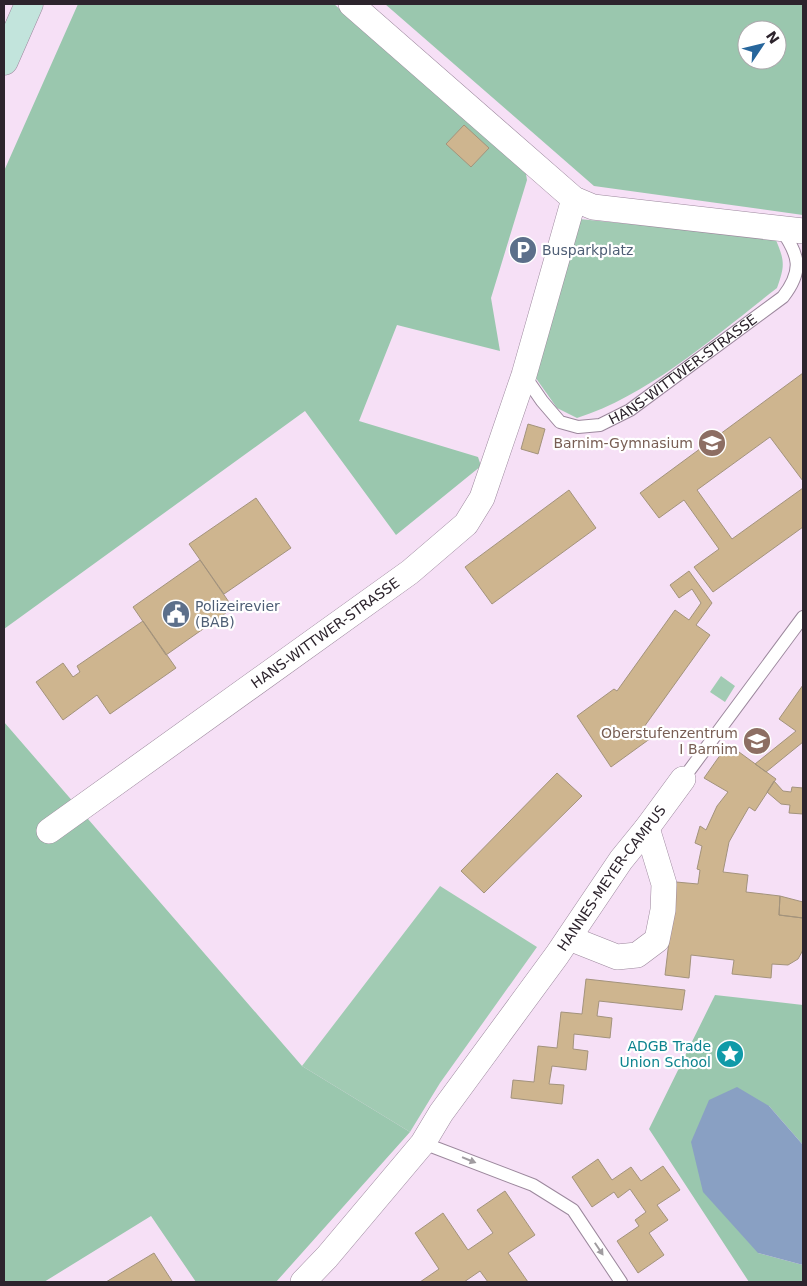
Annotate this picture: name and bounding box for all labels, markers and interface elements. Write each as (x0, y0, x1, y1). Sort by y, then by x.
north arrow (737, 20, 787, 70)
text: N (763, 28, 783, 47)
parking icon: Busparkplatz (508, 235, 538, 265)
place label: Busparkplatz (542, 242, 633, 258)
street label: HANS-WITTWER-STRASSE (606, 311, 760, 427)
school or university icon: Barnim-Gymnasium (697, 428, 727, 458)
place label: Barnim-Gymnasium (553, 435, 693, 451)
street label: HANS-WITTWER-STRASSE (248, 574, 402, 691)
place label: Polizeirevier (BAB) (195, 598, 280, 630)
public building icon: Polizeirevier (BAB) (161, 599, 191, 629)
place label: Oberstufenzentrum I Barnim (601, 725, 738, 757)
school or university icon: Oberstufenzentrum I Barnim (742, 726, 772, 756)
street label: HANNES-MEYER-CAMPUS (554, 802, 669, 954)
place label: ADGB Trade Union School (620, 1038, 711, 1070)
place icon: ADGB Trade Union School (715, 1039, 745, 1069)
one-way arrow (462, 1156, 477, 1164)
one-way arrow (594, 1242, 604, 1256)

